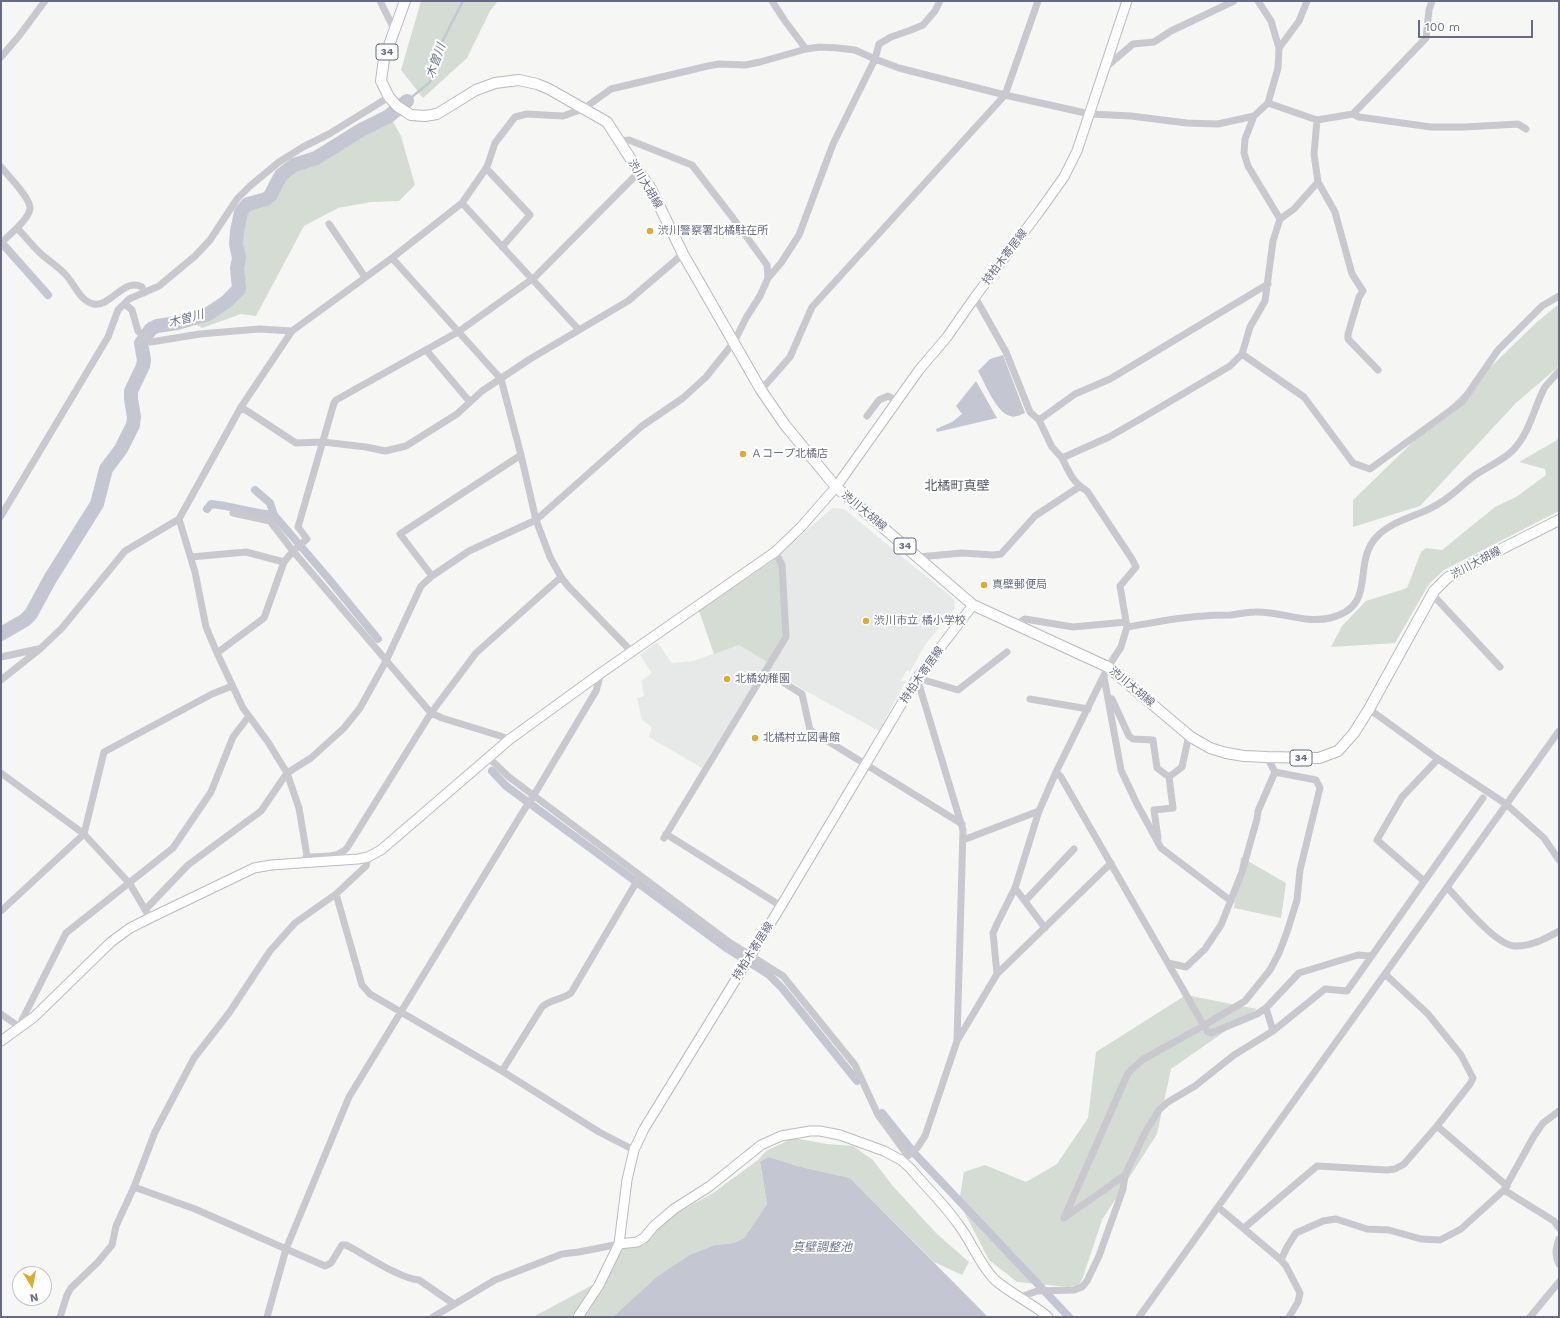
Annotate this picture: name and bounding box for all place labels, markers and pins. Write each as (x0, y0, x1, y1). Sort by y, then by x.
place label: 渋川警察署北橘駐在所 (658, 224, 768, 238)
marker: 渋川警察署北橘駐在所 (645, 226, 655, 236)
place label: Ａコープ北橘店 (751, 447, 828, 461)
marker: Ａコープ北橘店 (738, 449, 748, 459)
place label: 真壁郵便局 (992, 578, 1047, 592)
marker: 真壁郵便局 (979, 580, 989, 590)
place label: 渋川市立 橘小学校 (874, 614, 966, 628)
marker: 渋川市立 橘小学校 (861, 616, 871, 626)
place label: 北橘幼稚園 (735, 672, 790, 686)
marker: 北橘幼稚園 (722, 674, 732, 684)
place label: 北橘村立図書館 (763, 731, 840, 745)
marker: 北橘村立図書館 (750, 733, 760, 743)

